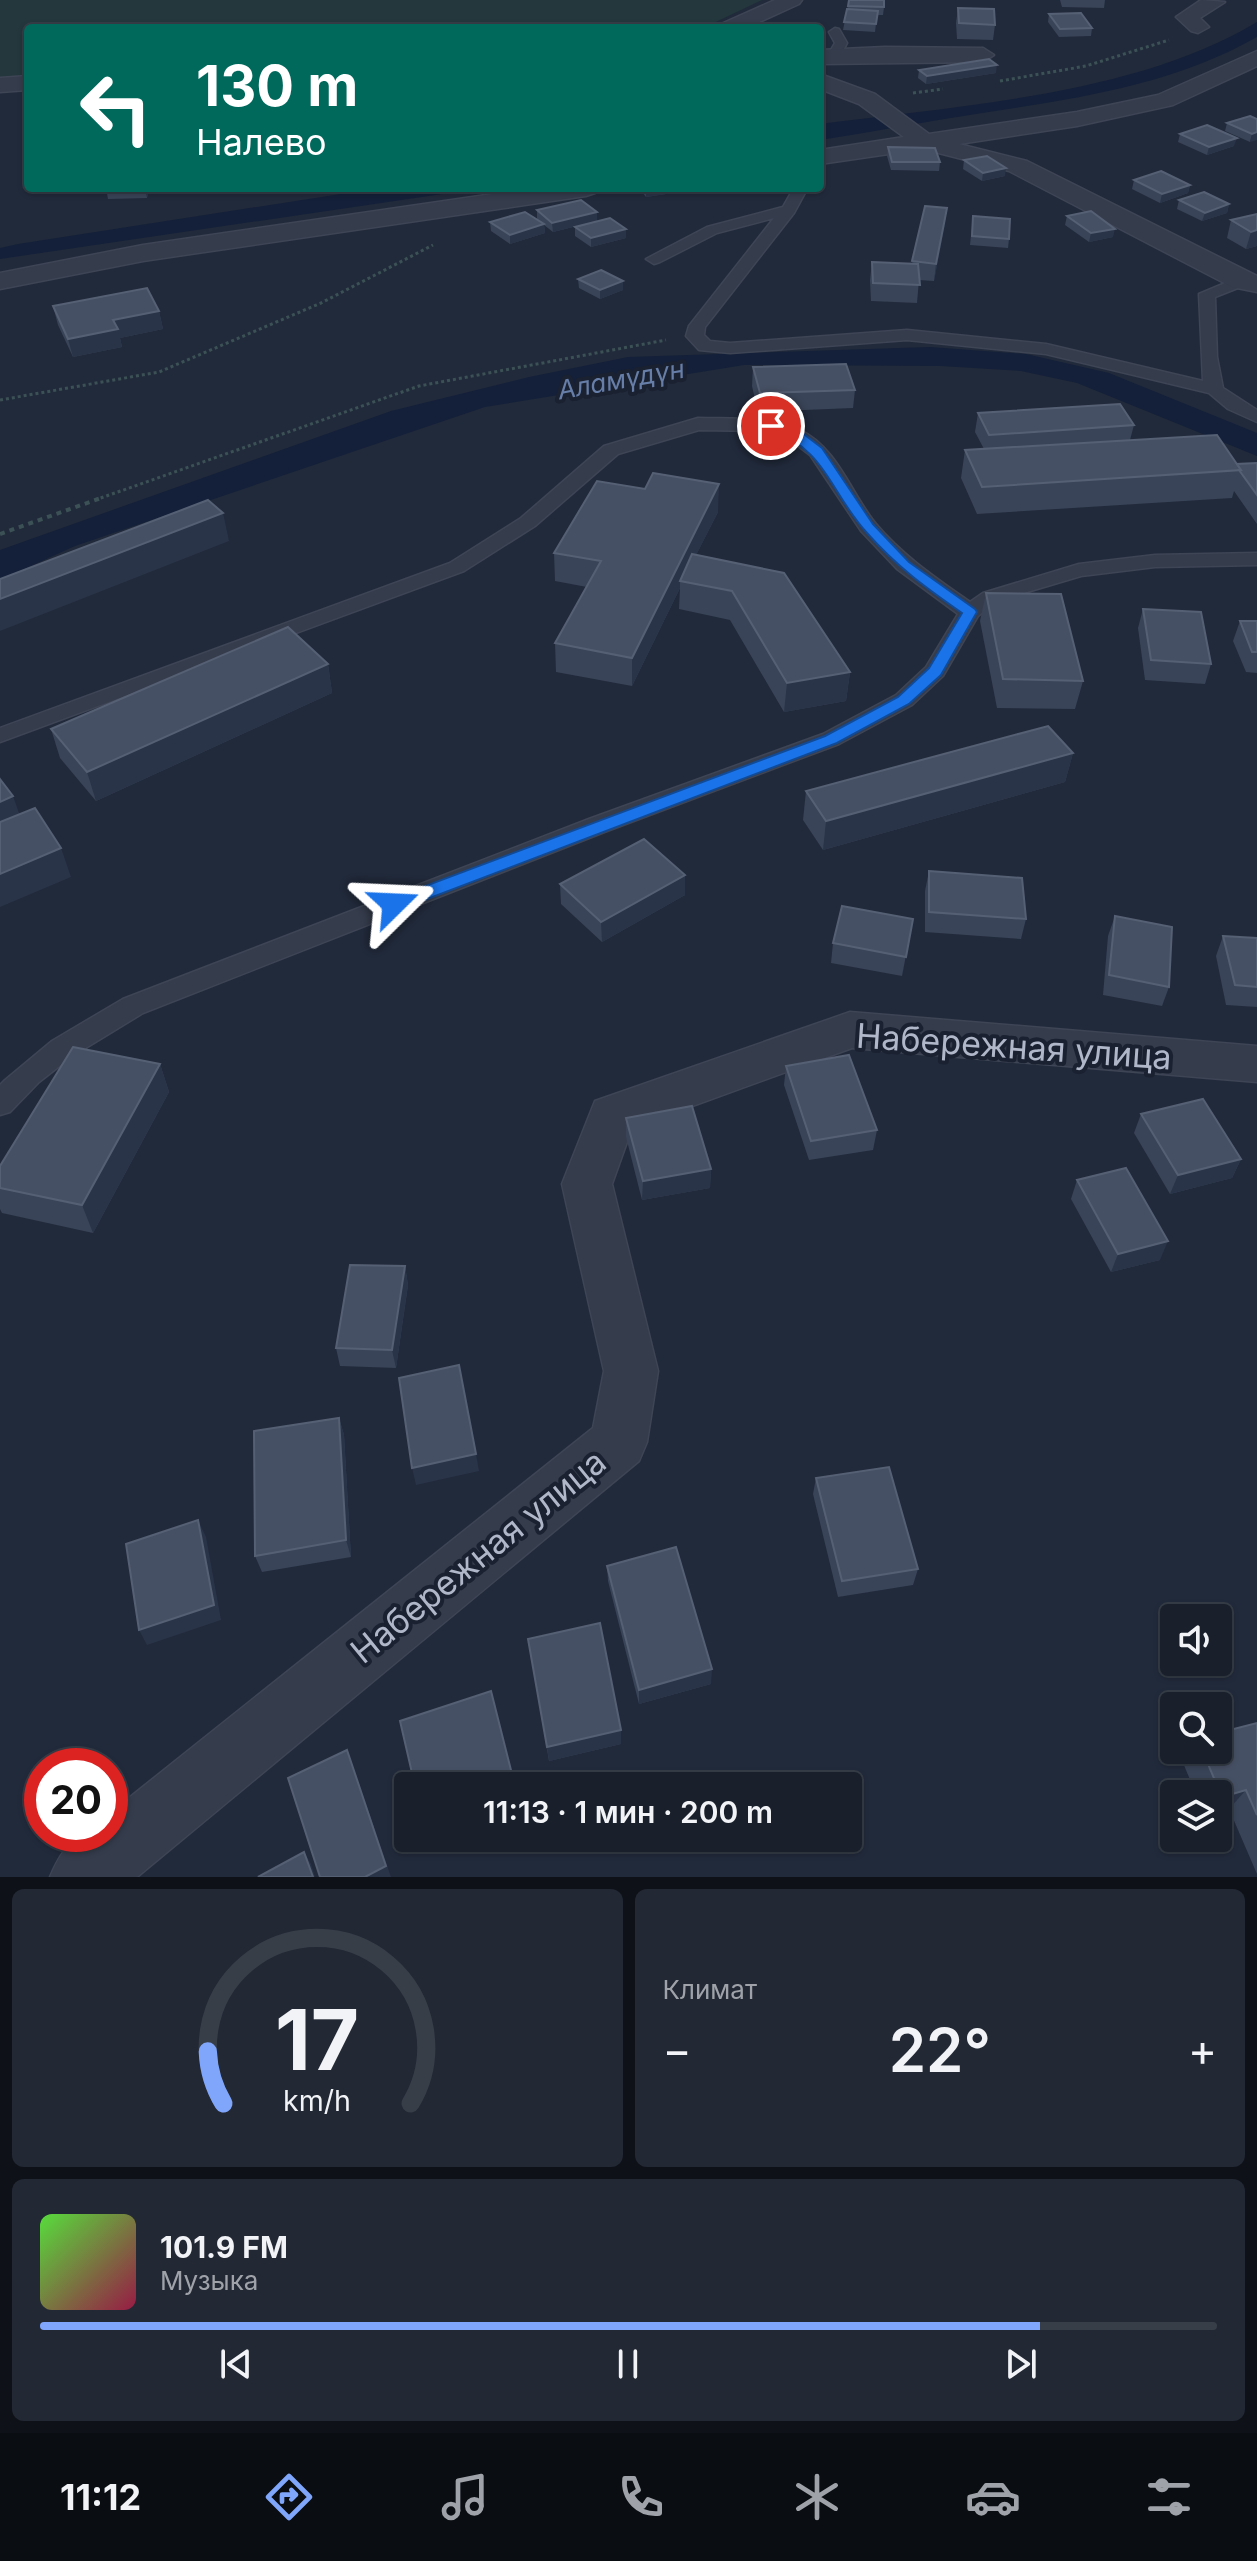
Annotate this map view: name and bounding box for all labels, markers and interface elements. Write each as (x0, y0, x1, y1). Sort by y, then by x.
text: 130 m (196, 52, 358, 120)
icon: left (64, 56, 168, 160)
text: Налево (196, 120, 327, 164)
water label: Аламүдүн (554, 353, 687, 406)
pin (737, 392, 805, 460)
icon: arrive (749, 404, 793, 448)
position arrow (352, 862, 436, 946)
street label: Набережная улица (855, 1015, 1173, 1077)
street label: Набережная улица (342, 1441, 614, 1671)
map controls (1160, 1604, 1232, 1852)
button: sound (1160, 1604, 1232, 1676)
button: search (1160, 1692, 1232, 1764)
speed limit sign: 20 (24, 1748, 128, 1852)
button: layers (1160, 1780, 1232, 1852)
text: 11:13 · 1 мин · 200 m (483, 1794, 773, 1830)
text: Климат (663, 1974, 757, 2005)
text: 17 (275, 1989, 359, 2090)
text: 22° (889, 2014, 991, 2086)
text: − (663, 2023, 692, 2077)
text: + (1188, 2023, 1217, 2077)
text: km/h (283, 2083, 351, 2118)
text: 101.9 FM (160, 2229, 288, 2265)
text: Музыка (160, 2265, 258, 2296)
icon: previous (214, 2342, 258, 2386)
icon: pause (606, 2342, 650, 2386)
icon: next (999, 2342, 1043, 2386)
icon: directions (261, 2469, 317, 2525)
icon: music (437, 2469, 493, 2525)
icon: phone (613, 2469, 669, 2525)
icon: climate (789, 2469, 845, 2525)
icon: car (965, 2469, 1021, 2525)
icon: filters (1141, 2469, 1197, 2525)
text: 11:12 (60, 2475, 141, 2519)

